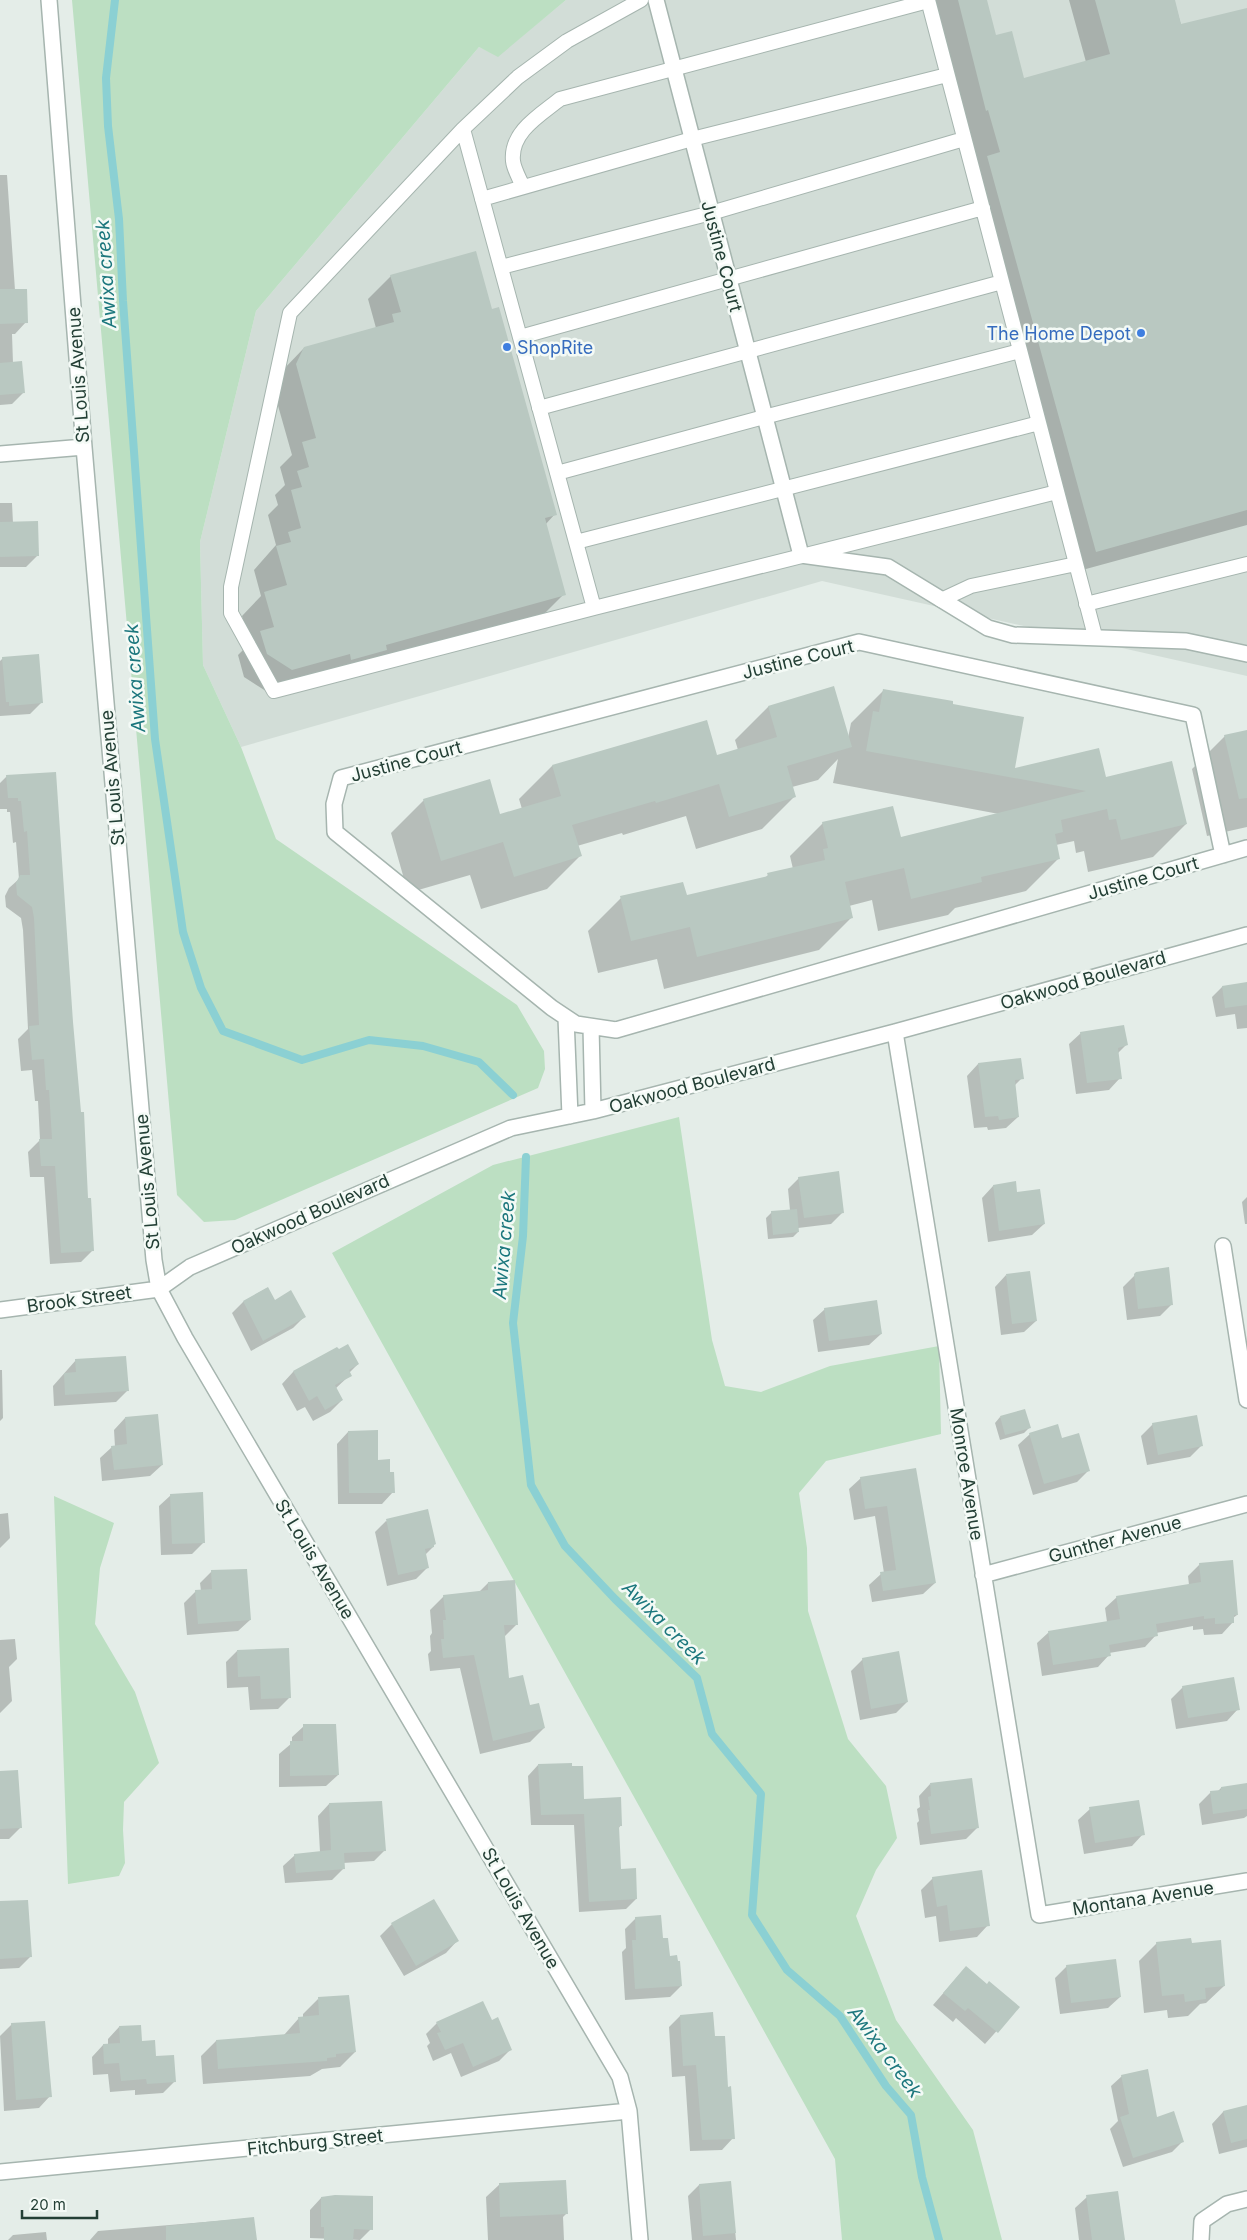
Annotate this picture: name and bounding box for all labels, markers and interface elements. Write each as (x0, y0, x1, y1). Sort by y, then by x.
street label: Justine Court (697, 198, 747, 314)
water label: Awixa creek (91, 218, 121, 330)
street label: St Louis Avenue (63, 306, 93, 444)
place label: The Home Depot (986, 323, 1131, 344)
marker: The Home Depot (1135, 327, 1147, 339)
place label: ShopRite (517, 337, 593, 358)
marker: ShopRite (501, 341, 513, 353)
water label: Awixa creek (120, 622, 150, 734)
street label: Justine Court (740, 635, 856, 683)
street label: St Louis Avenue (96, 709, 128, 847)
street label: Justine Court (348, 736, 464, 786)
street label: Justine Court (1085, 852, 1201, 904)
street label: Oakwood Boulevard (998, 946, 1168, 1014)
street label: Oakwood Boulevard (607, 1053, 777, 1117)
street label: St Louis Avenue (131, 1113, 163, 1251)
street label: Oakwood Boulevard (228, 1170, 392, 1258)
water label: Awixa creek (488, 1189, 520, 1301)
street label: Brook Street (25, 1281, 133, 1317)
street label: Monroe Avenue (946, 1406, 988, 1542)
street label: St Louis Avenue (271, 1495, 359, 1623)
street label: Gunther Avenue (1046, 1511, 1184, 1567)
water label: Awixa creek (617, 1576, 711, 1670)
street label: St Louis Avenue (478, 1844, 564, 1972)
street label: Montana Avenue (1071, 1876, 1215, 1920)
water label: Awixa creek (842, 2001, 927, 2103)
street label: Fitchburg Street (246, 2124, 384, 2160)
scale bar (22, 2188, 98, 2220)
text: 20 m (30, 2195, 66, 2214)

